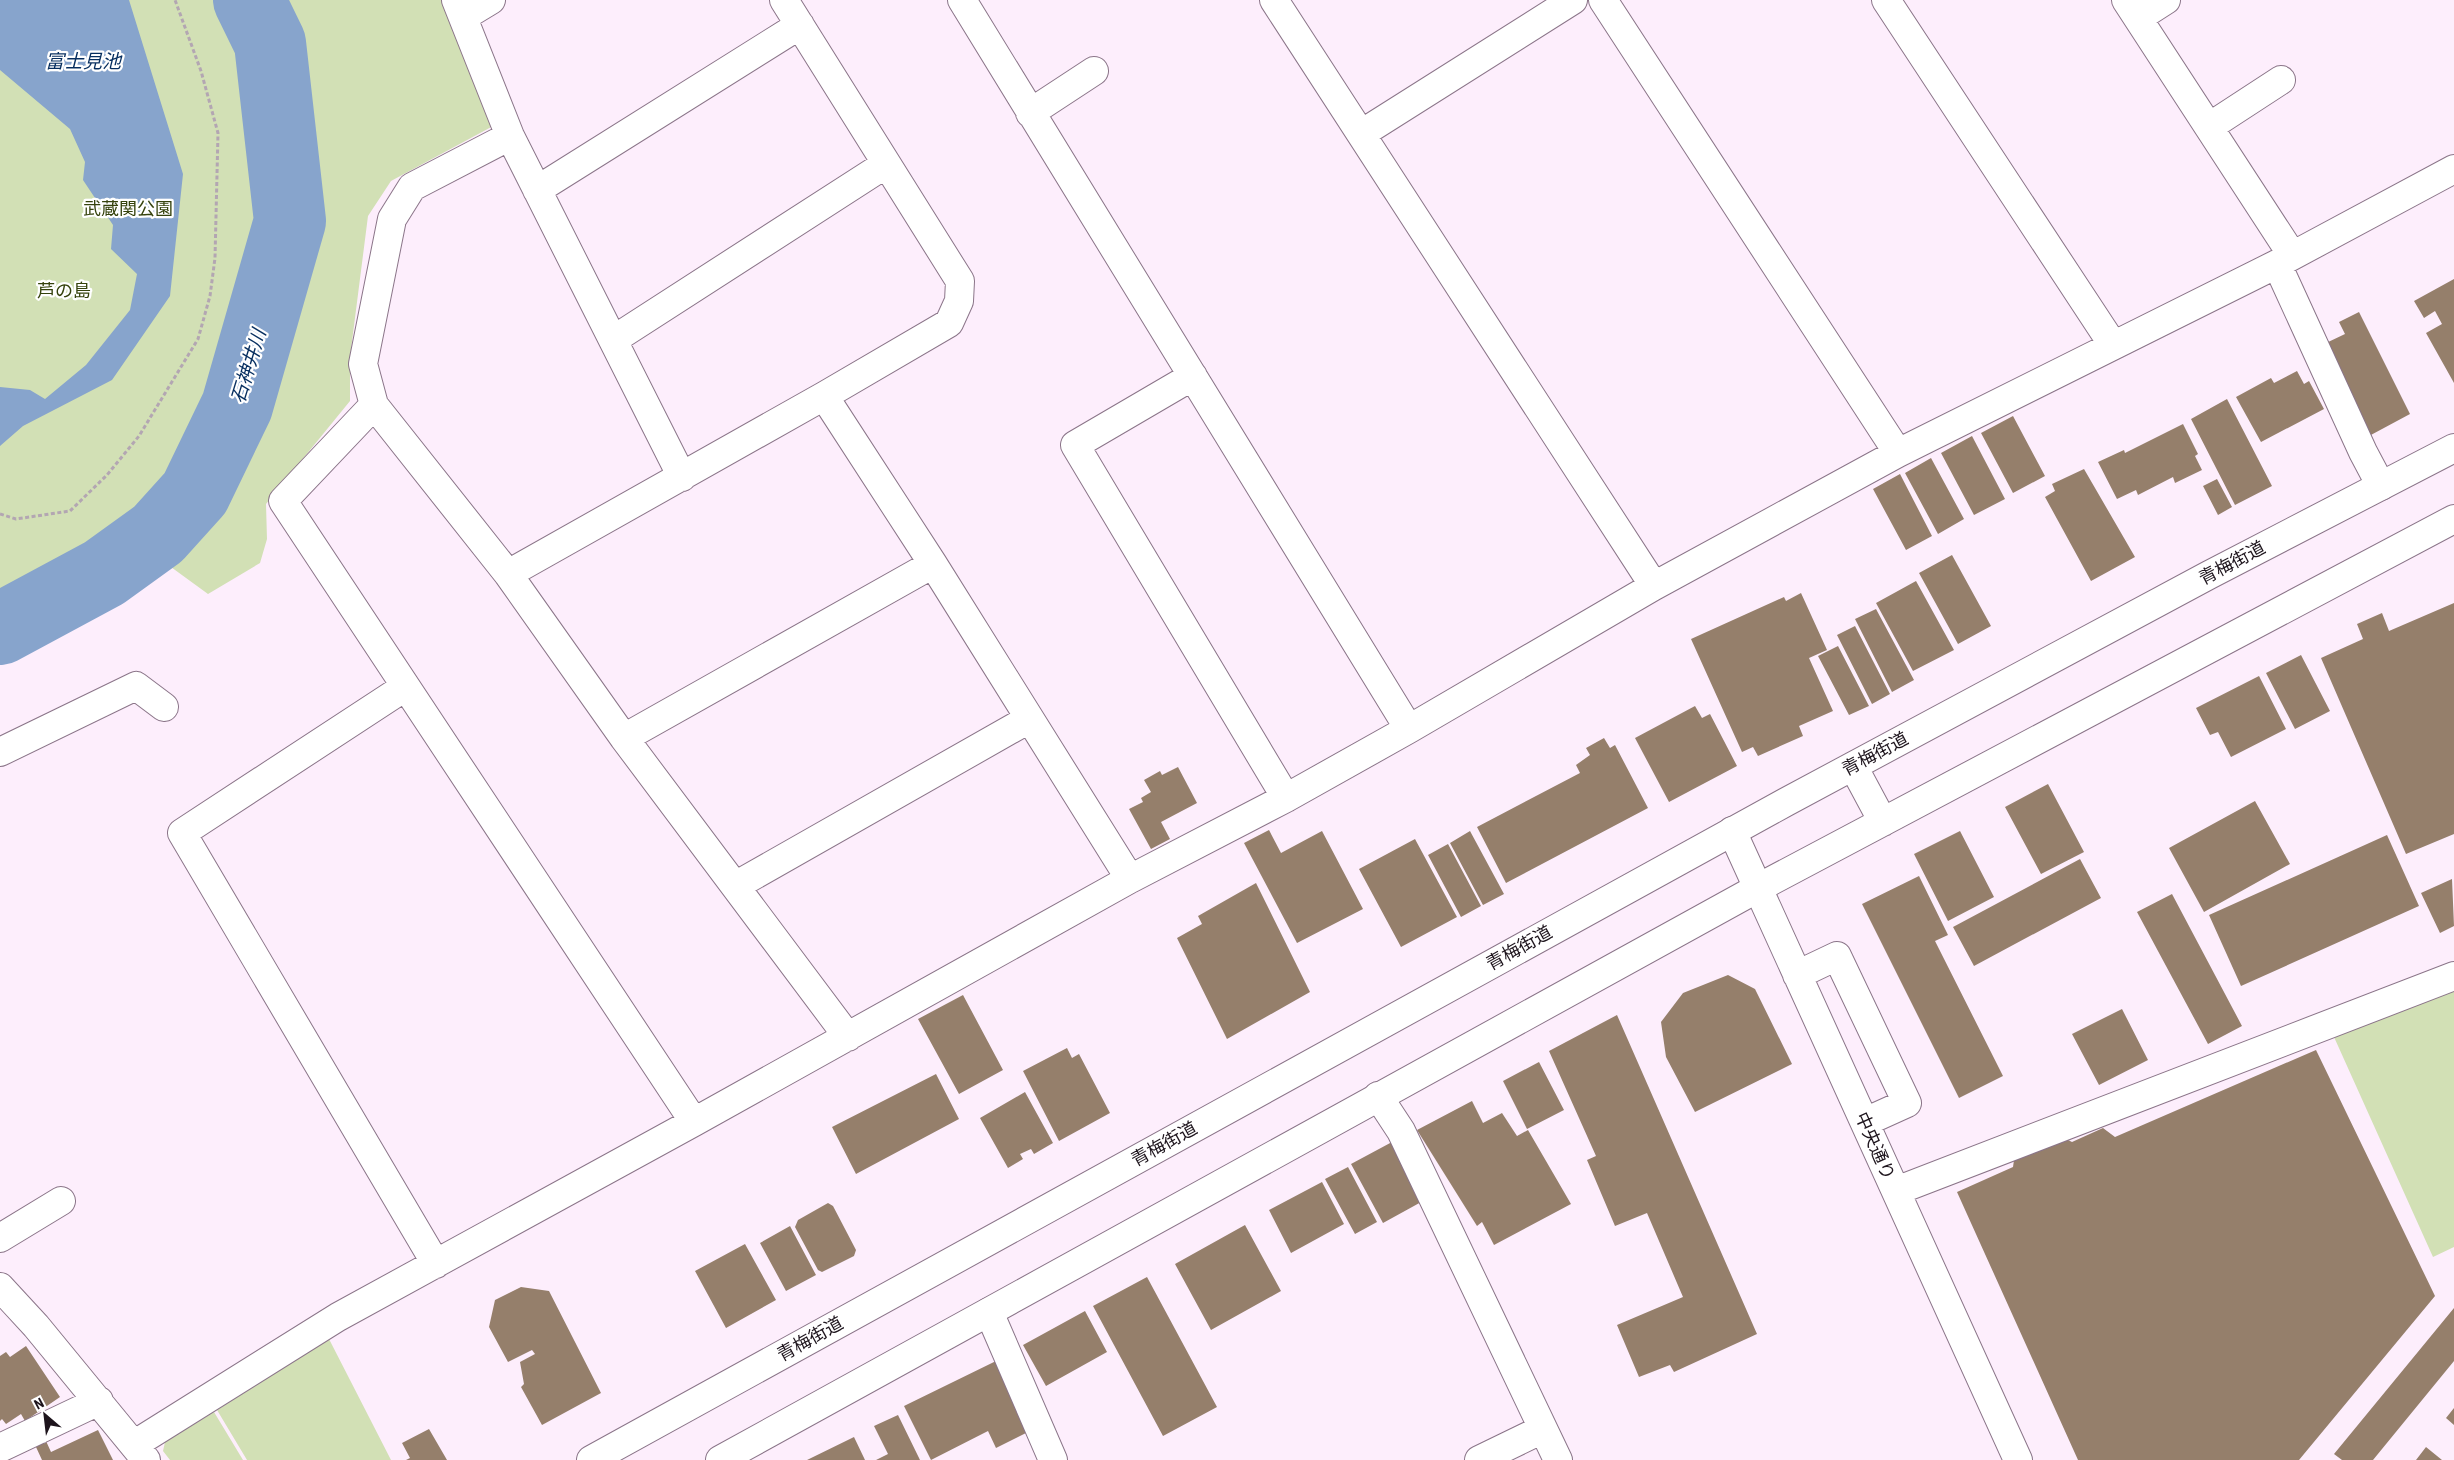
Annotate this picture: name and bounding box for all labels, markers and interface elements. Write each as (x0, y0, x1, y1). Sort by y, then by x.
water label: 富士見池 (45, 50, 123, 73)
park label: 武蔵関公園 (83, 198, 173, 219)
park label: 芦の島 (37, 280, 91, 301)
water label: 石神井川 (226, 325, 271, 406)
street label: 青梅街道 (2195, 536, 2268, 589)
street label: 青梅街道 (1838, 727, 1911, 780)
street label: 青梅街道 (1482, 921, 1555, 974)
street label: 中央通り (1851, 1109, 1900, 1183)
street label: 青梅街道 (1127, 1117, 1200, 1170)
street label: 青梅街道 (773, 1312, 846, 1365)
north arrow (20, 1390, 70, 1440)
text: N (31, 1394, 46, 1413)

